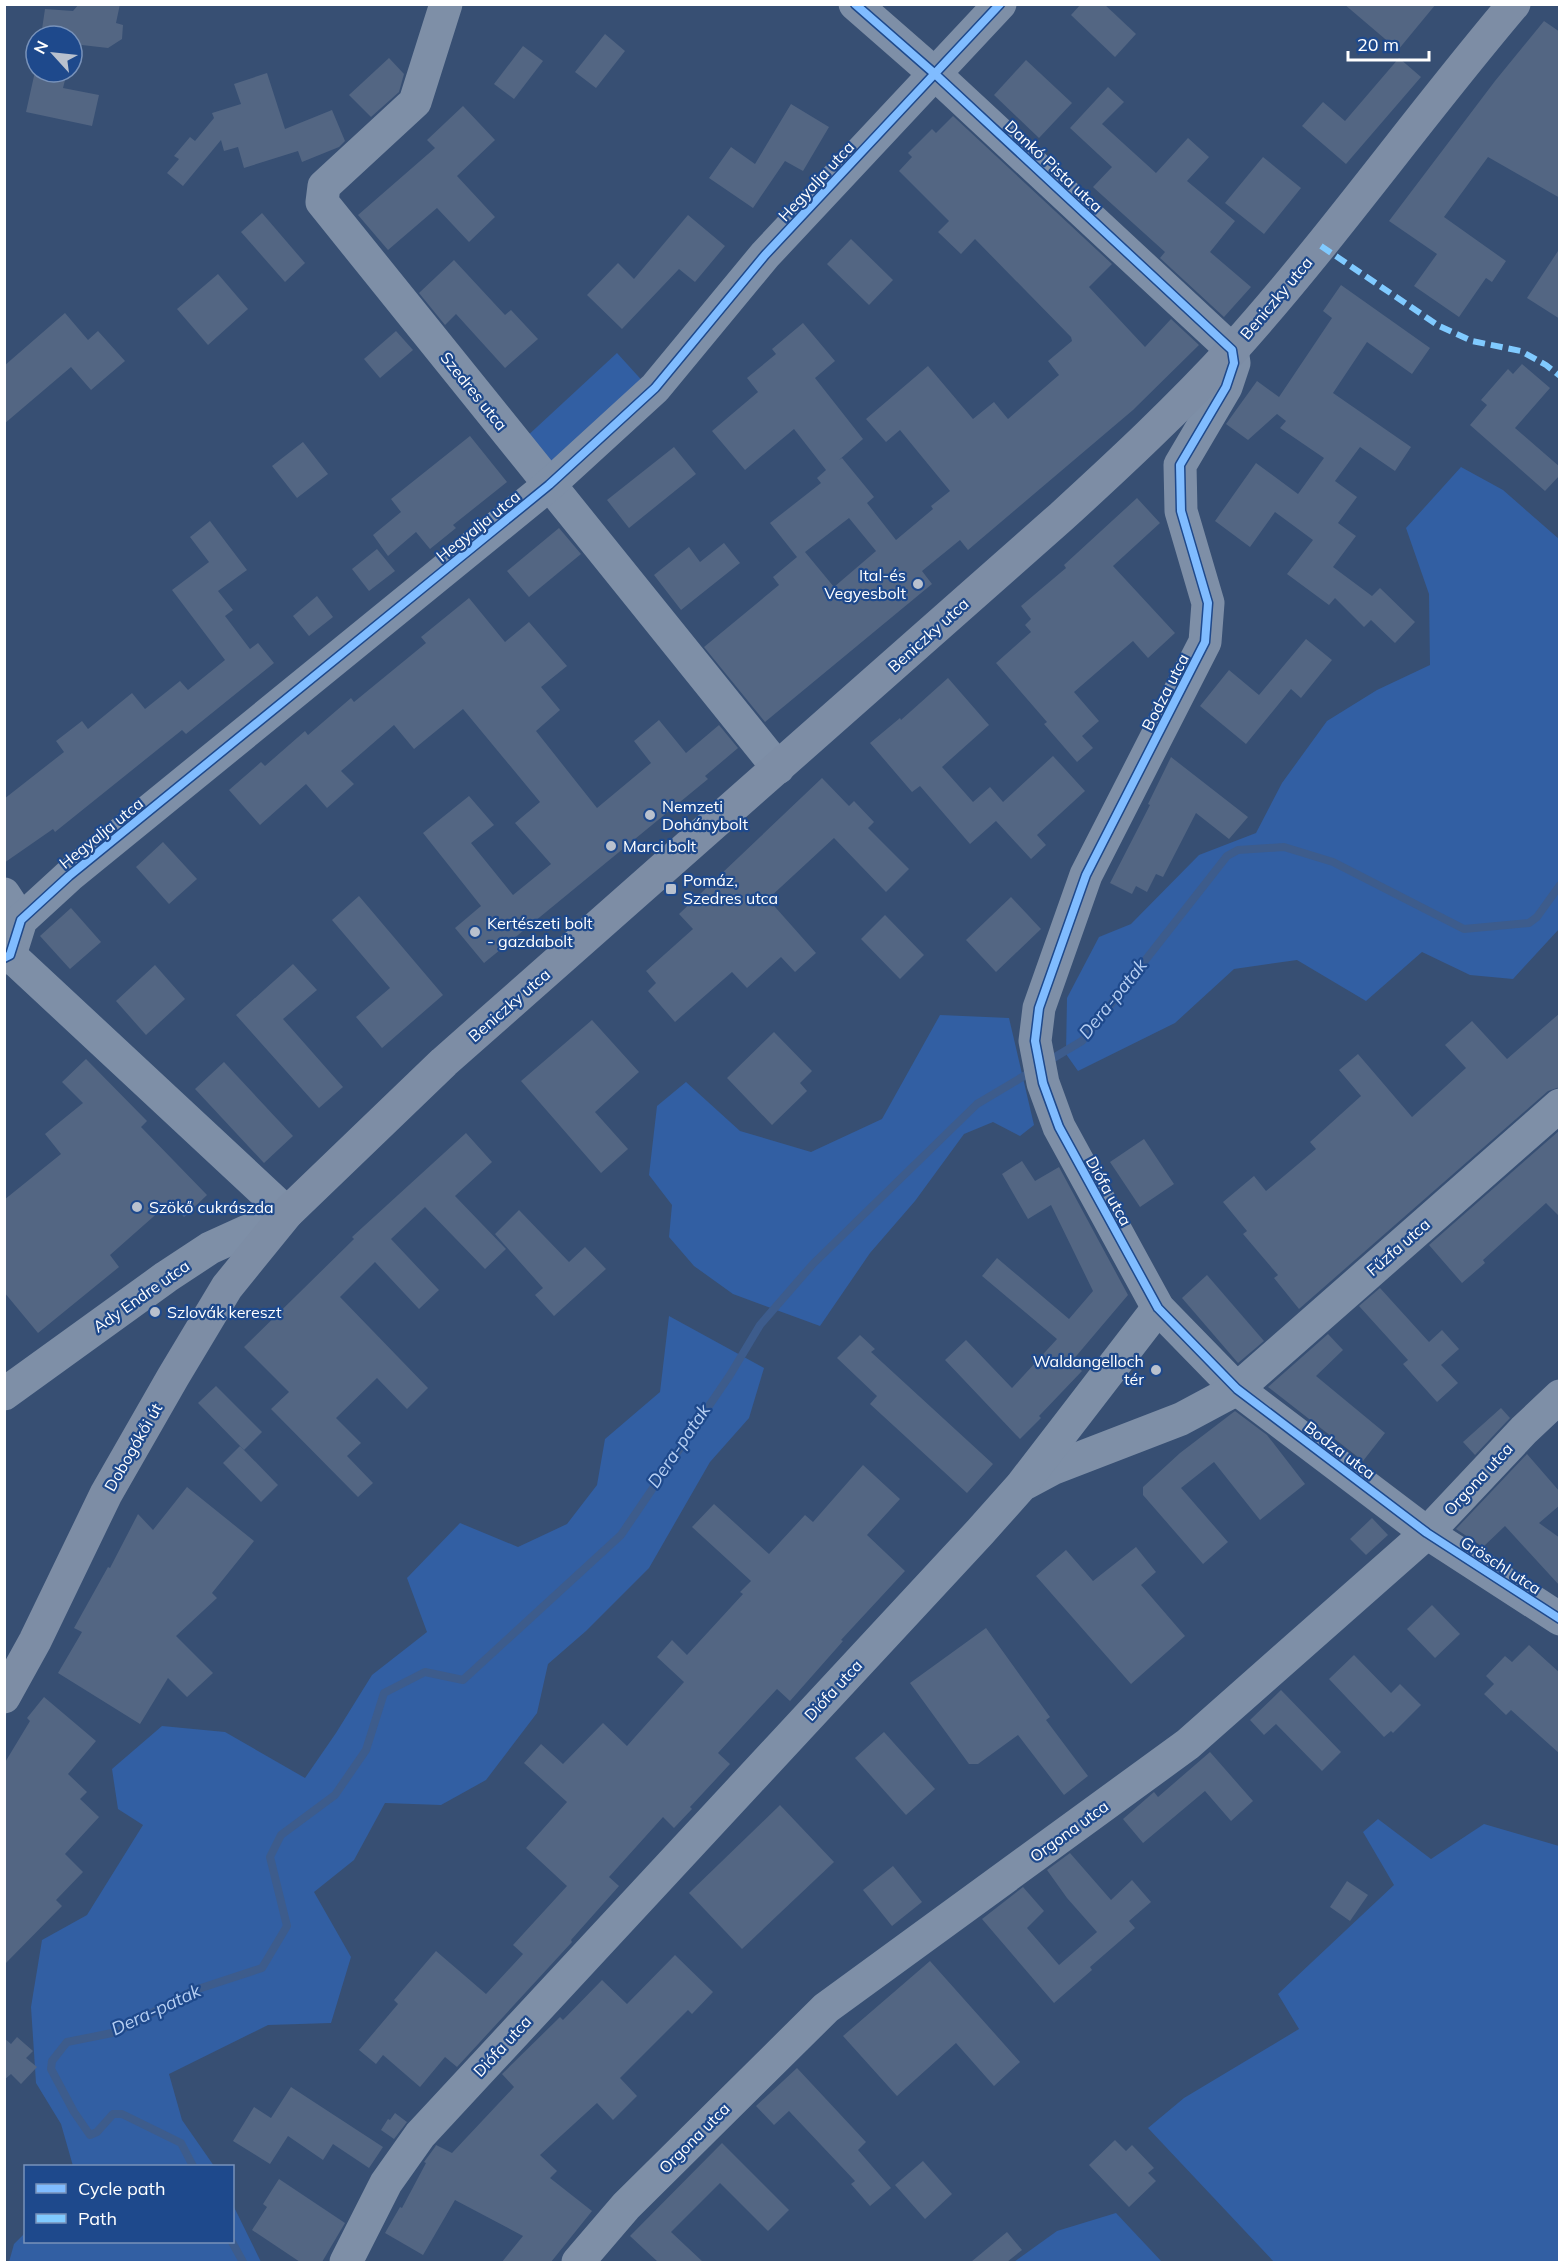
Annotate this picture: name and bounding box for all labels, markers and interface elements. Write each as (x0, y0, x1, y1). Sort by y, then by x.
north arrow (24, 24, 84, 84)
scale bar (1348, 24, 1429, 62)
text: 20 m (1357, 33, 1399, 56)
text: N (29, 37, 52, 57)
street label: Dankó Pista utca (1001, 116, 1107, 216)
street label: Hegyalja utca (774, 137, 858, 225)
street label: Beniczky utca (1236, 253, 1316, 343)
street label: Szedres utca (436, 348, 512, 434)
street label: Hegyalja utca (432, 486, 524, 566)
place label: Ital-és Vegyesbolt (824, 565, 906, 603)
marker: Ital-és Vegyesbolt (911, 577, 925, 591)
street label: Beniczky utca (883, 593, 973, 677)
street label: Bodza utca (1137, 650, 1193, 734)
street label: Hegyalja utca (55, 793, 147, 873)
place label: Nemzeti Dohánybolt (662, 796, 748, 834)
marker: Nemzeti Dohánybolt (643, 808, 657, 822)
place label: Marci bolt (623, 836, 696, 856)
marker: Marci bolt (604, 839, 618, 853)
place label: Pomáz, Szedres utca (683, 870, 778, 908)
marker: Pomáz, Szedres utca (664, 882, 678, 896)
place label: Kertészeti bolt - gazdabolt (487, 913, 593, 951)
marker: Kertészeti bolt - gazdabolt (468, 925, 482, 939)
water label: Dera-patak (1073, 954, 1152, 1043)
street label: Beniczky utca (464, 964, 554, 1046)
street label: Diófa utca (1082, 1153, 1136, 1229)
place label: Szökő cukrászda (149, 1197, 274, 1217)
marker: Szökő cukrászda (130, 1200, 144, 1214)
street label: Fűzfa utca (1362, 1214, 1434, 1280)
street label: Ady Endre utca (89, 1255, 193, 1337)
place label: Szlovák kereszt (167, 1302, 282, 1322)
marker: Szlovák kereszt (148, 1305, 162, 1319)
place label: Waldangelloch tér (1033, 1351, 1144, 1389)
marker: Waldangelloch tér (1149, 1363, 1163, 1377)
street label: Dobogókői út (100, 1399, 167, 1495)
water label: Dera-patak (642, 1399, 715, 1492)
street label: Bodza utca (1301, 1417, 1379, 1483)
street label: Orgona utca (1439, 1438, 1517, 1520)
street label: Gröschl utca (1457, 1532, 1545, 1598)
street label: Diófa utca (800, 1655, 866, 1725)
street label: Orgona utca (1026, 1796, 1112, 1866)
water label: Dera-patak (107, 1978, 205, 2040)
street label: Diófa utca (469, 2011, 535, 2081)
street label: Orgona utca (654, 2098, 734, 2178)
legend (24, 2165, 234, 2243)
text: Cycle path (78, 2177, 165, 2200)
text: Path (78, 2207, 117, 2230)

